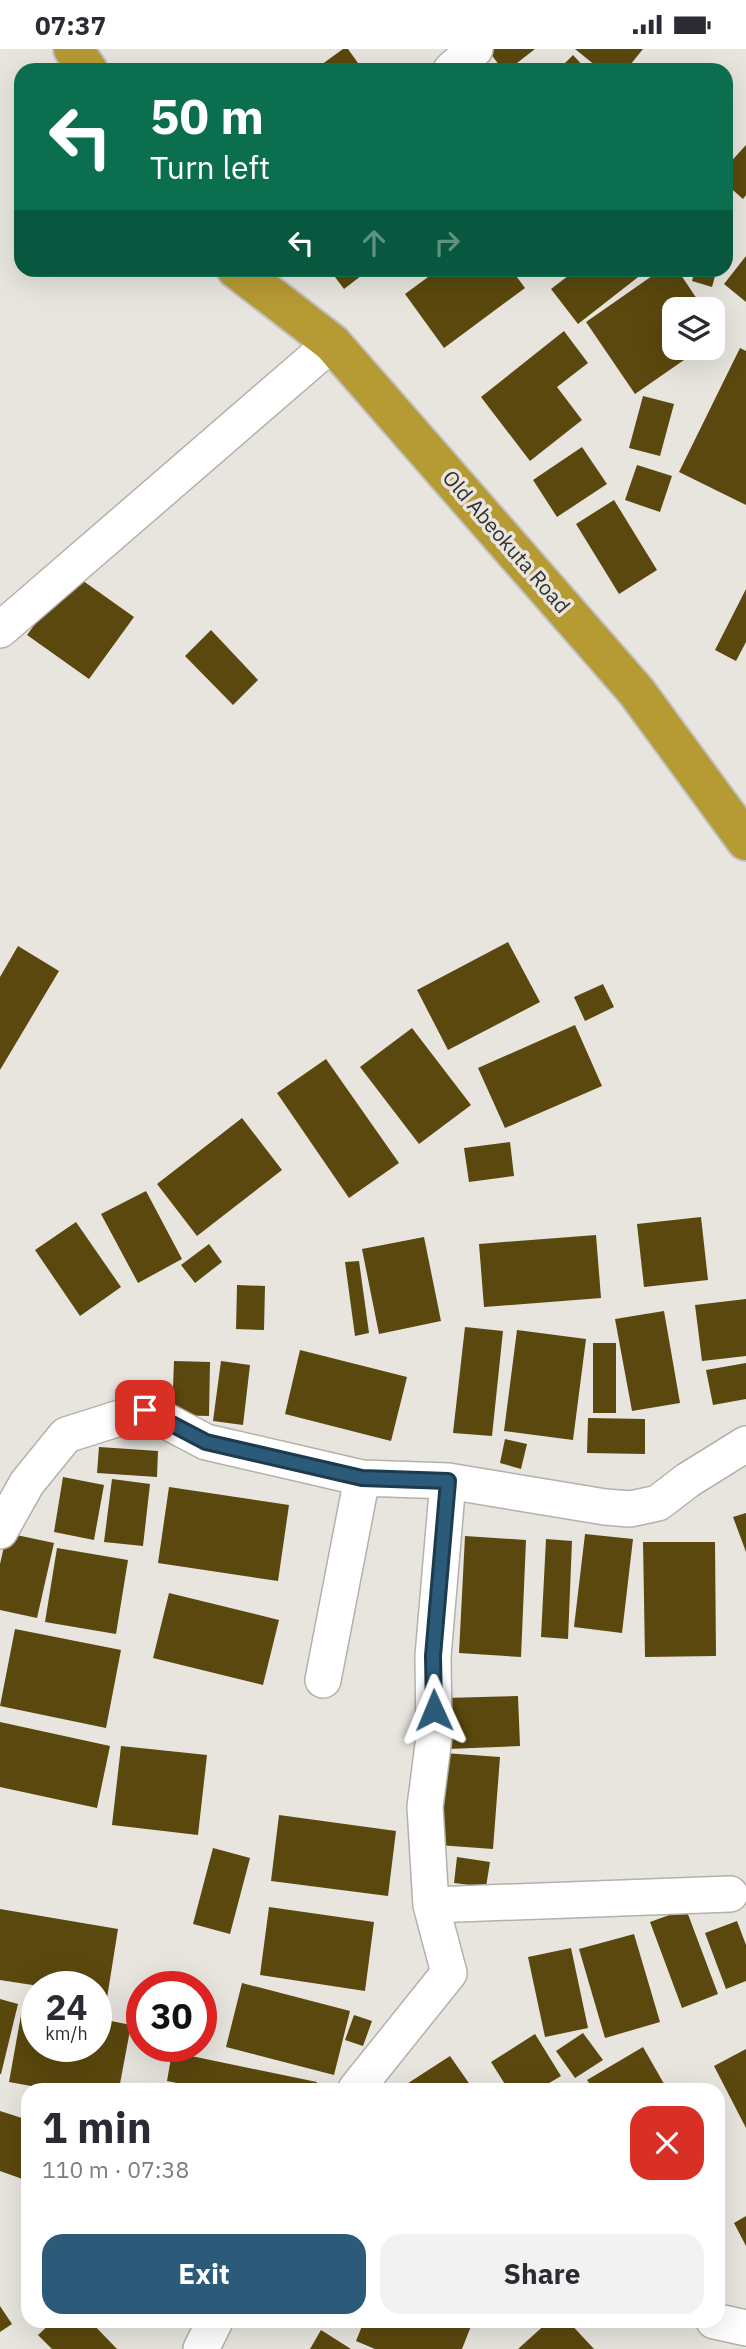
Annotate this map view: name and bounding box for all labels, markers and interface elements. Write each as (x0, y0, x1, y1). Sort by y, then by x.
text: 07:37 (35, 8, 106, 42)
text: 50 m (150, 84, 264, 147)
icon: left (35, 91, 126, 182)
text: Turn left (150, 146, 270, 188)
icon: left (282, 224, 320, 262)
icon: ahead (355, 224, 393, 262)
icon: right (428, 224, 466, 262)
map controls (662, 297, 725, 360)
button: layers (662, 297, 725, 360)
street label: Old Abeokuta Road (437, 464, 577, 619)
pin (115, 1380, 175, 1440)
icon: arrive (126, 1391, 164, 1429)
position arrow (397, 1673, 471, 1747)
speed limit sign: 30 (126, 1971, 217, 2062)
text: 24 (45, 1984, 88, 2030)
text: km/h (45, 2022, 88, 2045)
text: 1 min (42, 2100, 152, 2155)
button: close (630, 2106, 704, 2180)
text: 110 m · 07:38 (42, 2154, 189, 2184)
button: Exit (42, 2234, 366, 2314)
button: Share (380, 2234, 704, 2314)

